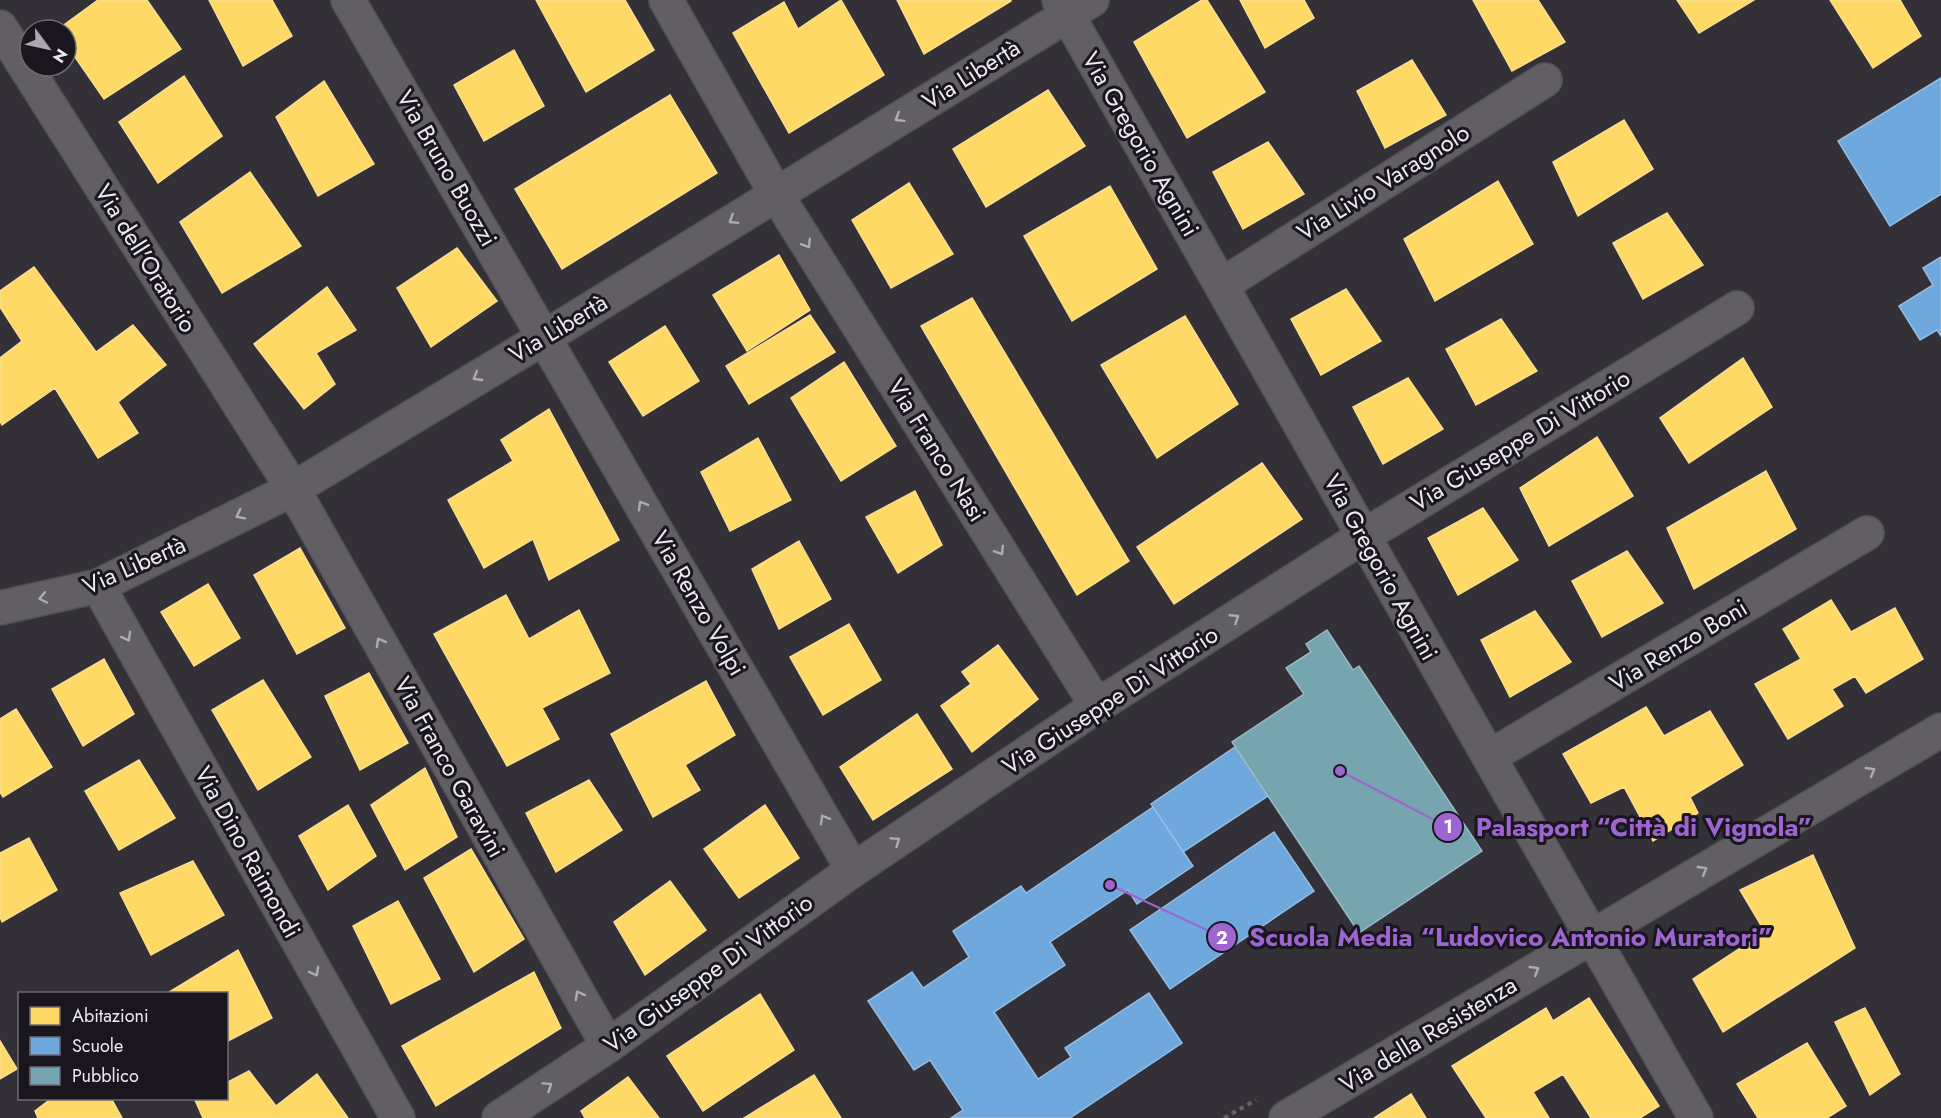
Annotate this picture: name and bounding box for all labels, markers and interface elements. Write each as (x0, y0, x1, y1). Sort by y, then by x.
north arrow (18, 18, 78, 78)
street label: Via Libertà (915, 30, 1027, 118)
text: N (47, 44, 73, 67)
street label: Via Gregorio Agnini (1074, 45, 1208, 243)
street label: Via Bruno Buozzi (388, 83, 506, 253)
one-way arrow (895, 111, 905, 123)
street label: Via Livio Varagnolo (1290, 115, 1476, 249)
street label: Via dell'Oratorio (86, 177, 206, 339)
one-way arrow (729, 213, 739, 225)
one-way arrow (800, 237, 811, 248)
street label: Via Libertà (502, 285, 614, 371)
street label: Via Giuseppe Di Vittorio (1403, 360, 1637, 520)
one-way arrow (473, 370, 483, 382)
street label: Via Franco Nasi (879, 372, 995, 528)
street label: Via Gregorio Agnini (1315, 467, 1447, 667)
one-way arrow (638, 501, 649, 511)
one-way arrow (236, 508, 247, 519)
street label: Via Renzo Volpi (643, 524, 755, 682)
street label: Via Libertà (77, 527, 191, 603)
one-way arrow (993, 544, 1004, 555)
street label: Via Renzo Boni (1602, 590, 1754, 700)
one-way arrow (38, 591, 48, 604)
one-way arrow (1229, 614, 1239, 626)
street label: Via Giuseppe Di Vittorio (995, 617, 1225, 783)
one-way arrow (120, 631, 131, 641)
one-way arrow (376, 638, 387, 649)
street label: Via Franco Garavini (386, 670, 514, 864)
street label: Via Dino Raimondi (186, 760, 310, 944)
one-way arrow (1864, 767, 1875, 779)
callout: Palasport “Città di Vignola” (1433, 805, 1824, 849)
text: Palasport “Città di Vignola” (1476, 808, 1812, 846)
text: 1 (1443, 814, 1453, 840)
one-way arrow (819, 815, 831, 825)
one-way arrow (890, 837, 901, 848)
one-way arrow (1696, 866, 1707, 878)
street label: Via Giuseppe Di Vittorio (596, 885, 820, 1061)
callout: Scuola Media “Ludovico Antonio Muratori” (1207, 915, 1784, 959)
text: Scuola Media “Ludovico Antonio Muratori” (1249, 918, 1773, 956)
text: 2 (1216, 925, 1228, 951)
one-way arrow (308, 965, 319, 976)
one-way arrow (1529, 965, 1539, 977)
street label: Via della Resistenza (1333, 967, 1523, 1101)
one-way arrow (575, 991, 586, 1001)
legend (18, 992, 228, 1100)
text: Abitazioni (72, 1003, 149, 1029)
text: Scuole (72, 1033, 123, 1059)
text: Pubblico (72, 1063, 139, 1089)
one-way arrow (542, 1081, 552, 1093)

